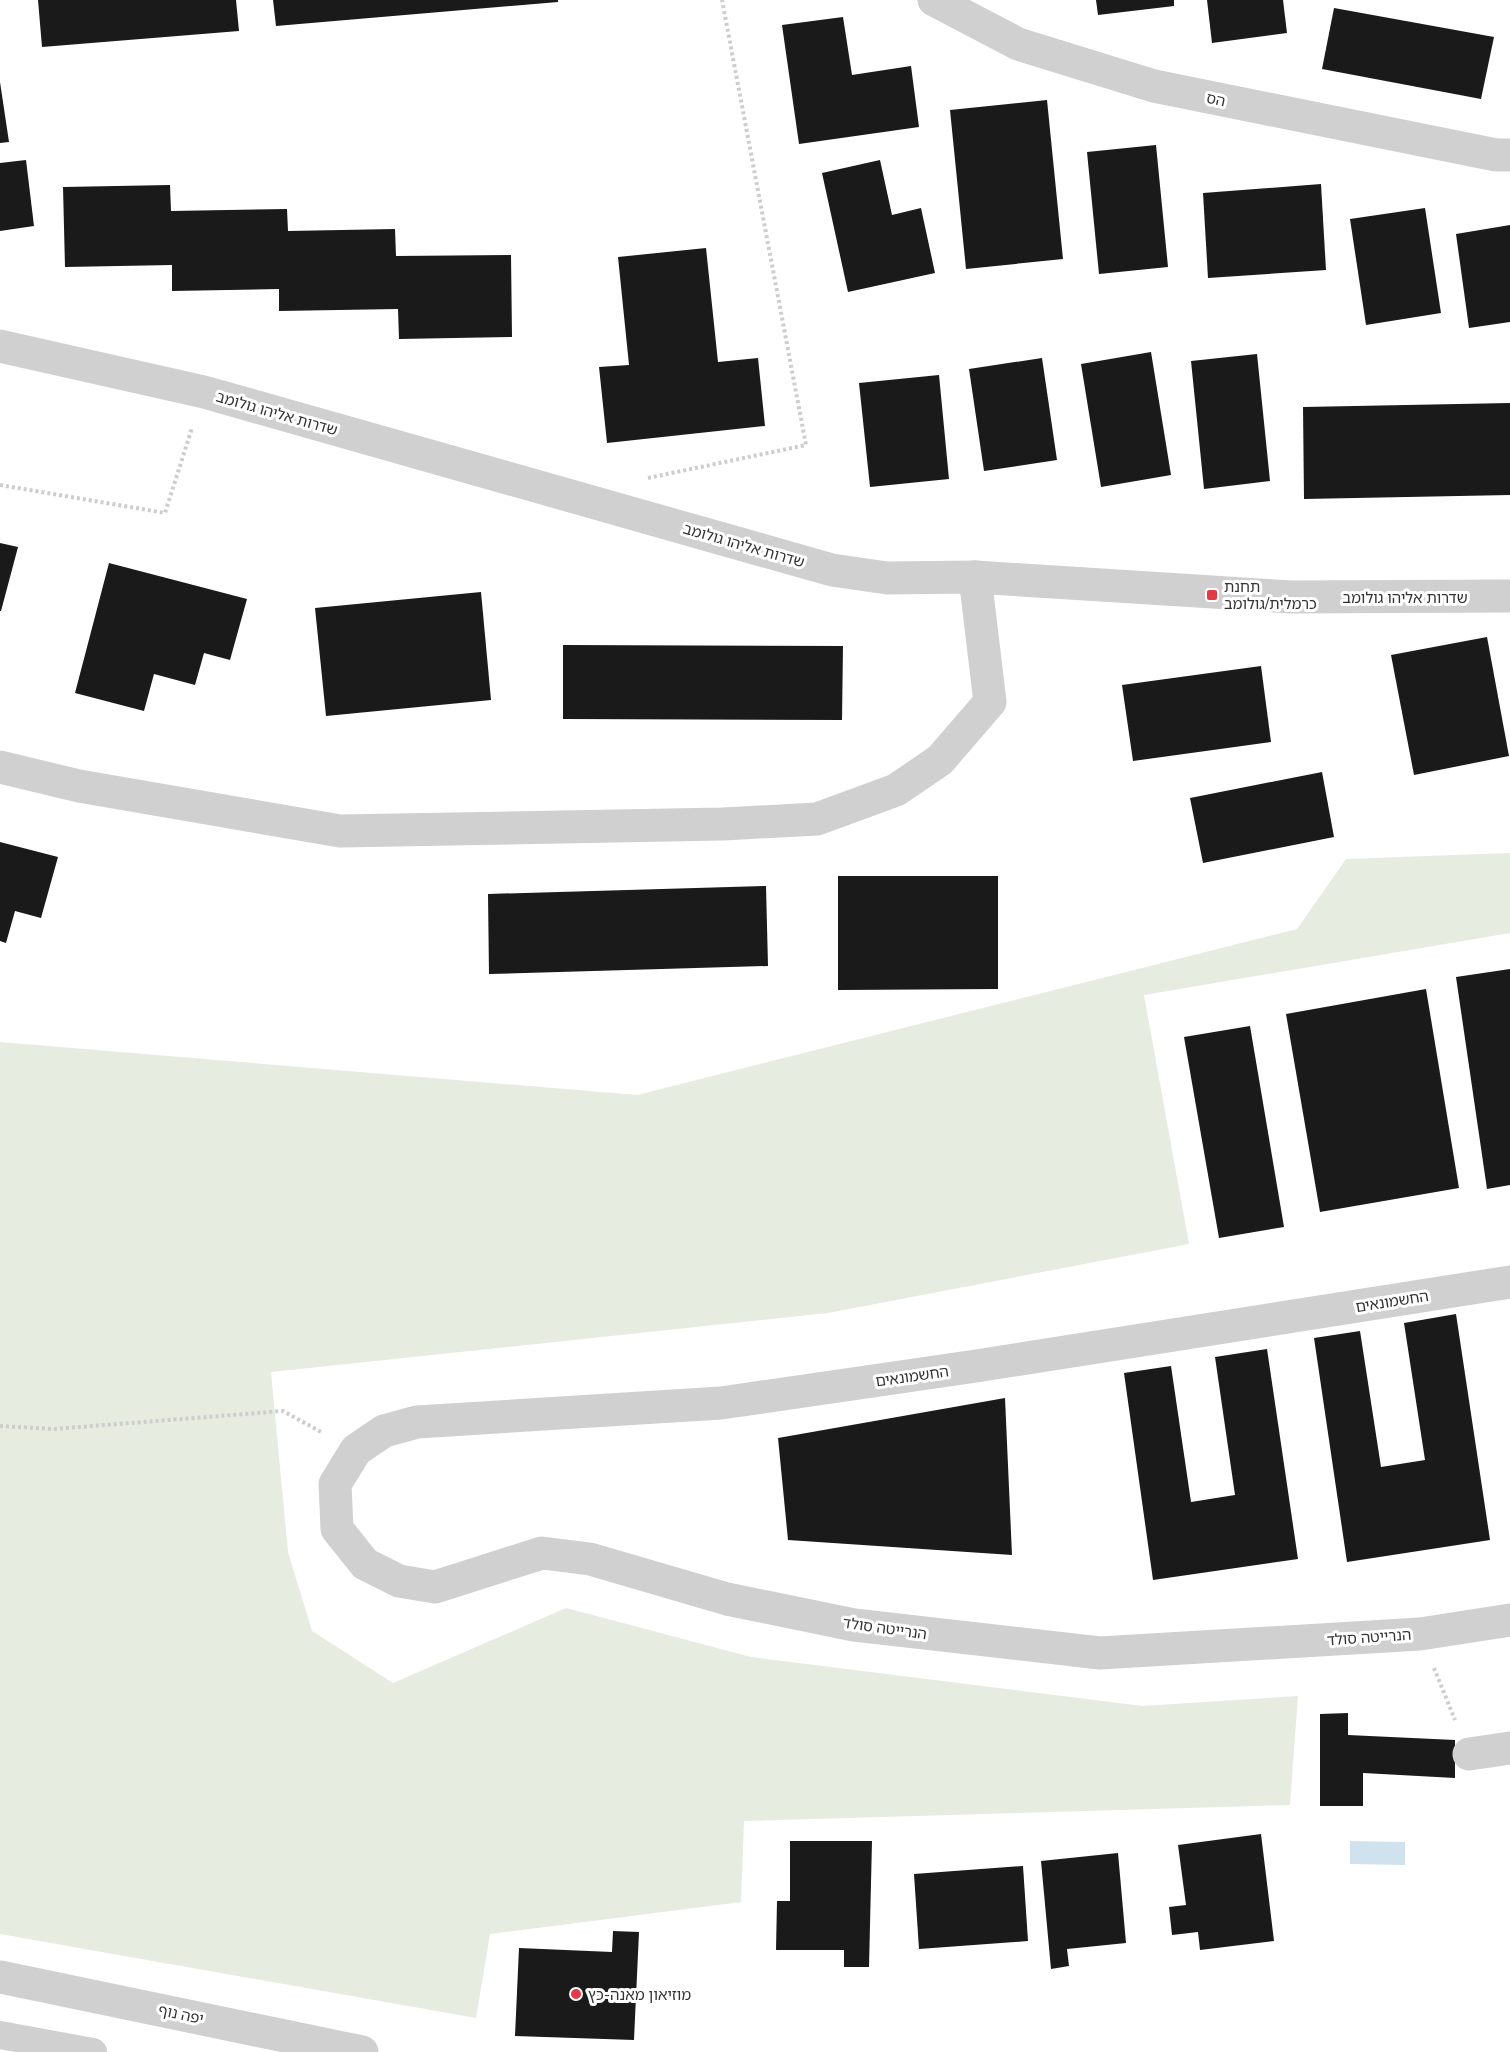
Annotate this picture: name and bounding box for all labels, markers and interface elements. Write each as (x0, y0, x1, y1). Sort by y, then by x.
street label: הס (1205, 88, 1227, 110)
street label: שדרות אליהו גולומב (214, 387, 340, 439)
street label: שדרות אליהו גולומב (681, 519, 807, 571)
place label: תחנת כרמלית/גולומב (1224, 577, 1317, 613)
marker: תחנת כרמלית/גולומב (1205, 588, 1219, 602)
street label: שדרות אליהו גולומב (1342, 588, 1468, 607)
street label: החשמונאים (1354, 1286, 1430, 1316)
street label: החשמונאים (874, 1361, 950, 1391)
street label: הנרייטה סולד (842, 1613, 928, 1643)
street label: הנרייטה סולד (1326, 1625, 1412, 1649)
place label: מוזיאון מאנה-כץ (588, 1985, 691, 2004)
marker: מוזיאון מאנה-כץ (569, 1987, 583, 2001)
street label: יפה נוף (157, 2000, 205, 2028)

